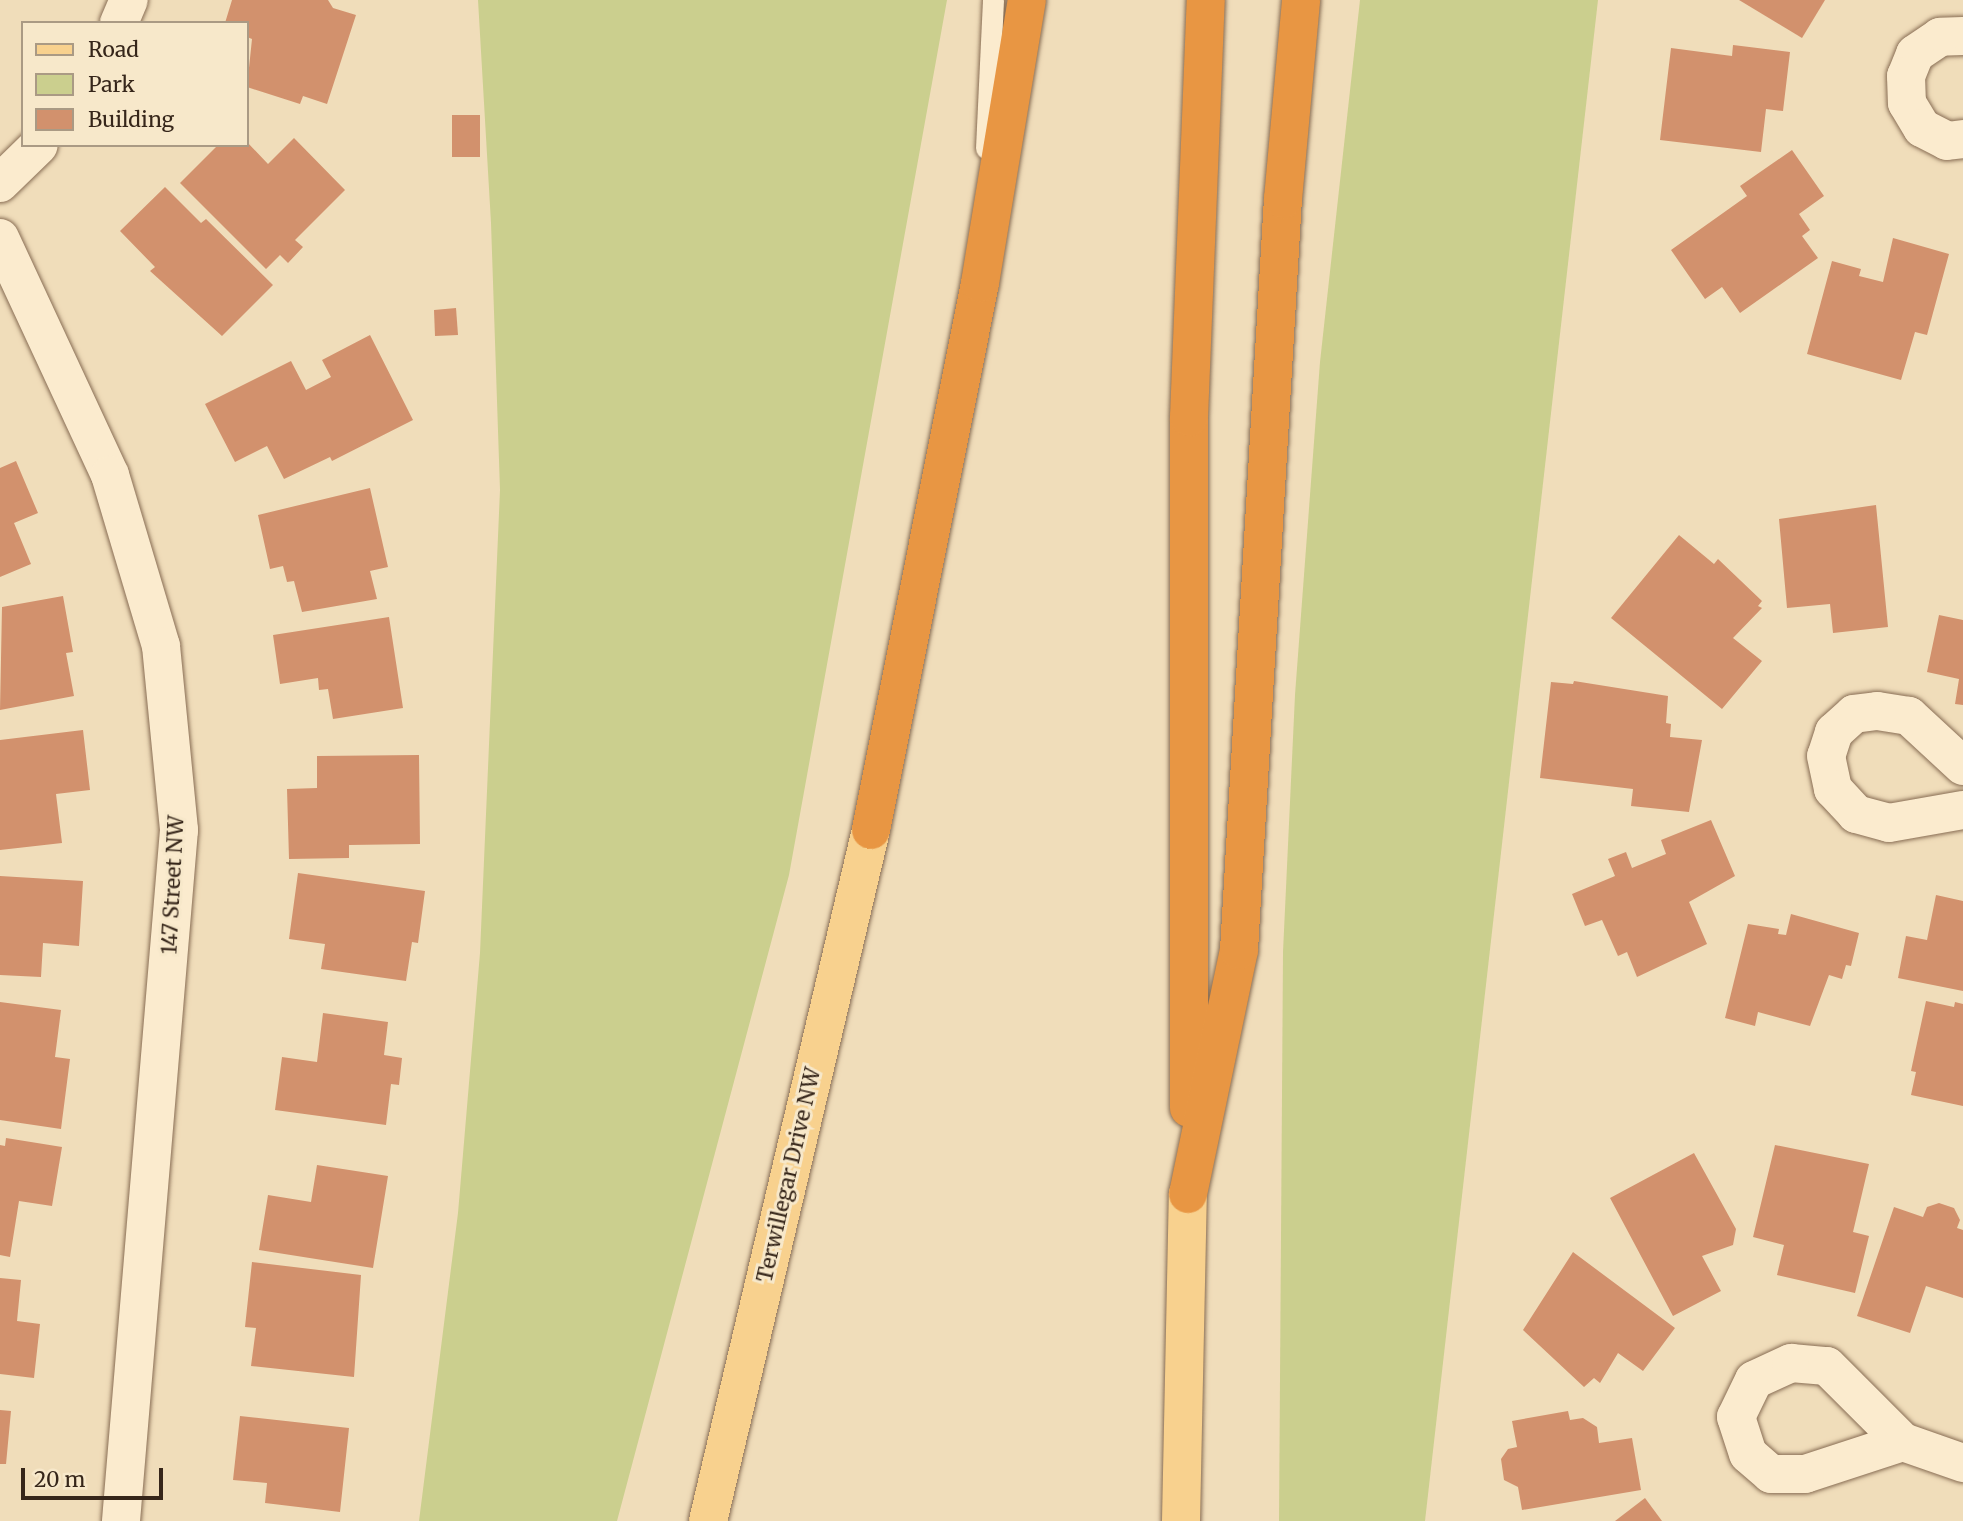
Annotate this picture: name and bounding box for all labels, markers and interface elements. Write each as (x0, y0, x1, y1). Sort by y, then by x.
legend (21, 21, 248, 147)
text: Road (88, 36, 139, 63)
text: Park (88, 71, 135, 98)
text: Building (88, 106, 174, 133)
street label: 147 Street NW (157, 815, 189, 955)
street label: Terwillegar Drive NW (752, 1065, 826, 1285)
scale bar (24, 1454, 166, 1498)
text: 20 m (34, 1466, 85, 1493)

